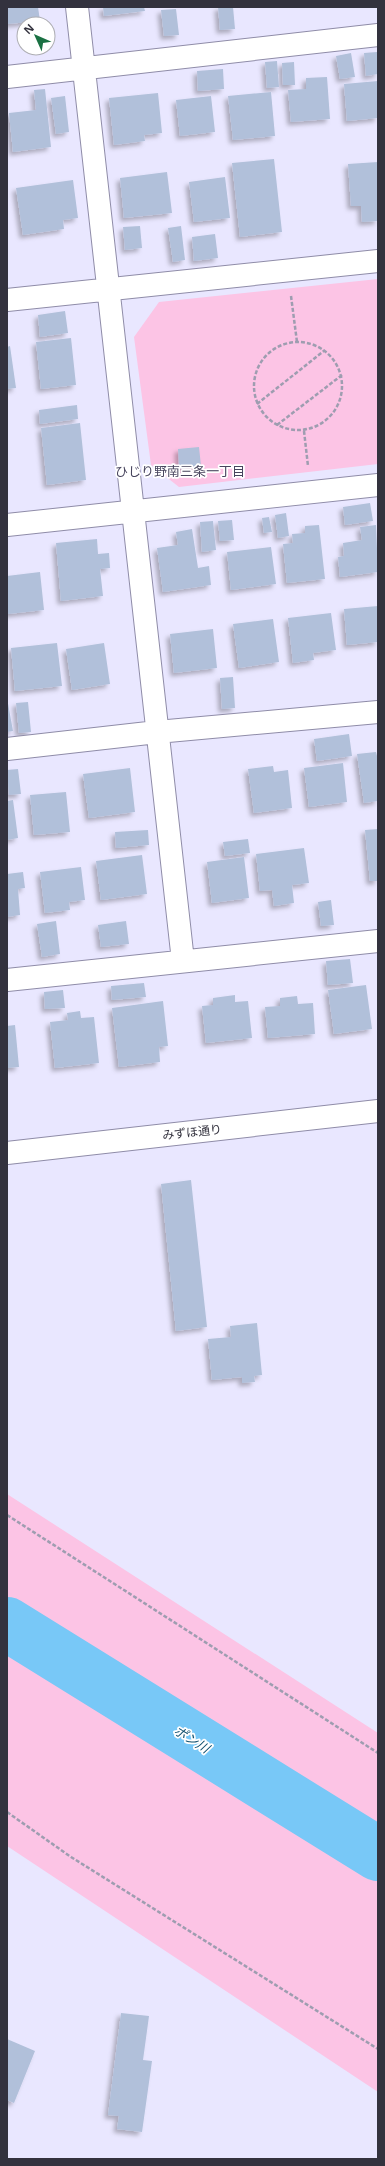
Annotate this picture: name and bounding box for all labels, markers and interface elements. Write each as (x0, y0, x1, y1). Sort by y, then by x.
north arrow (16, 16, 56, 56)
text: N (20, 20, 37, 37)
district label: ひじり野南三条一丁目 (115, 462, 245, 480)
street label: みずほ通り (161, 1120, 223, 1144)
water label: ポン川 (171, 1721, 215, 1758)

